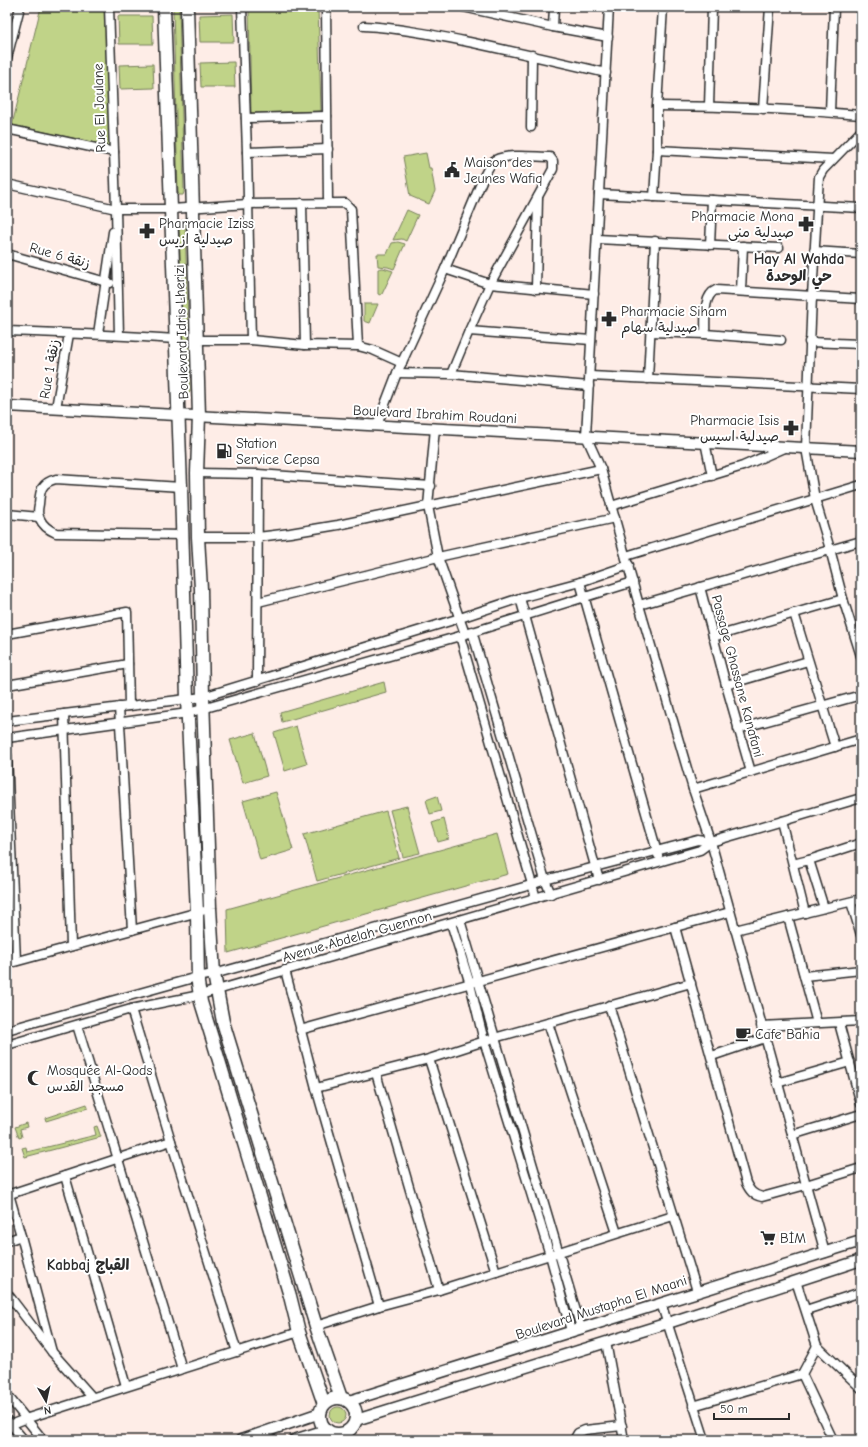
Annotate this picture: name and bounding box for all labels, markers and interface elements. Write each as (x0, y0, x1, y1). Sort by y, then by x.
street label: Rue El Joulane (89, 63, 110, 153)
place label: Maison des Jeunes Wafiq (464, 154, 543, 187)
public building icon: Maison des Jeunes Wafiq (443, 161, 461, 179)
place label: Pharmacie Mona صيدلية منى (691, 208, 794, 241)
place label: Pharmacie Iziss صيدلية ازيس (159, 215, 254, 248)
pharmacy icon: Pharmacie Mona صيدلية منى (797, 215, 815, 233)
pharmacy icon: Pharmacie Iziss صيدلية ازيس (138, 222, 156, 240)
street label: Rue 6 زنقة (28, 239, 92, 272)
district label: Hay Al Wahda حي الوحدة (754, 250, 844, 290)
street label: Boulevard Idris Lherizi (171, 264, 192, 400)
place label: Pharmacie Siham صيدلية سهام (621, 303, 727, 338)
pharmacy icon: Pharmacie Siham صيدلية سهام (600, 310, 618, 328)
street label: Rue 1 زنقة (36, 338, 63, 400)
street label: Boulevard Ibrahim Roudani (353, 402, 517, 427)
place label: Pharmacie Isis صيدلية اسيس (690, 412, 779, 445)
pharmacy icon: Pharmacie Isis صيدلية اسيس (782, 419, 800, 437)
place label: Station Service Cepsa (236, 435, 320, 468)
fuel station icon: Station Service Cepsa (215, 442, 233, 460)
street label: Passage Ghassane Kanafani (708, 593, 767, 759)
street label: Avenue Abdelah Guennon (280, 907, 434, 966)
cafe icon: Cafe Bahia (734, 1025, 752, 1043)
place label: Cafe Bahia (755, 1026, 820, 1043)
place label: Mosquée Al-Qods مسجد القدس (47, 1062, 152, 1095)
mosque icon: Mosquée Al-Qods مسجد القدس (26, 1069, 44, 1087)
supermarket icon: BİM (759, 1229, 777, 1247)
place label: BİM (780, 1230, 806, 1247)
district label: Kabbaj القباج (47, 1256, 129, 1274)
street label: Boulevard Mustapha El Maani (513, 1272, 689, 1343)
north arrow (26, 1381, 66, 1421)
scale bar (714, 1395, 789, 1421)
text: 50 m (720, 1402, 748, 1416)
text: N (43, 1403, 52, 1417)

